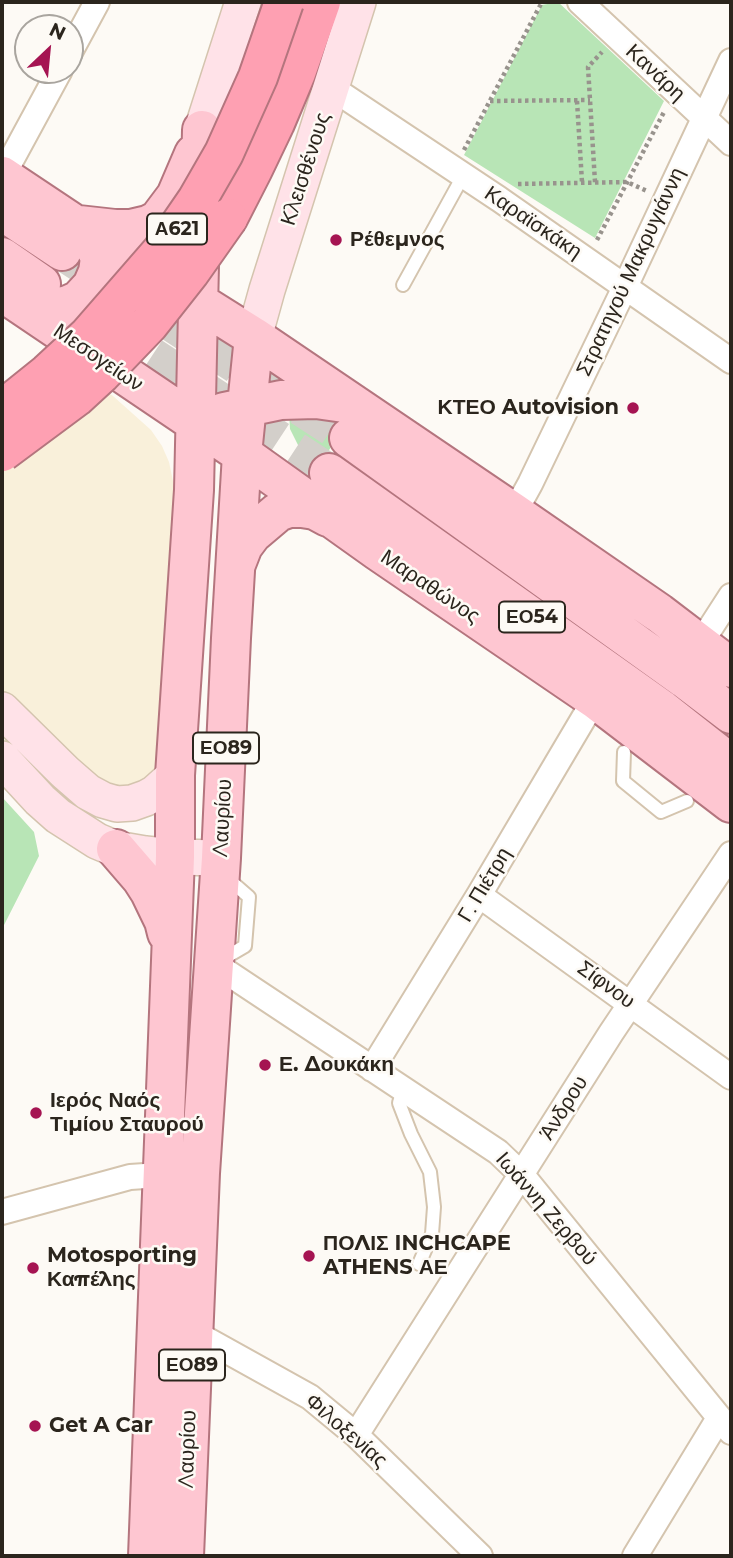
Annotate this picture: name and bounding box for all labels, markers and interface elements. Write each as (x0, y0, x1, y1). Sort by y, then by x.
north arrow (14, 14, 84, 84)
text: N (46, 18, 69, 45)
street label: Κανάρη (620, 39, 690, 107)
street label: Κλεισθένους (276, 109, 336, 229)
street label: Στρατηγού Μακρυγιάννη (572, 164, 690, 380)
street label: Καραϊσκάκη (479, 181, 587, 265)
road number: Α621 (147, 214, 207, 244)
place label: Ρέθεμνος (350, 227, 445, 253)
marker: Ρέθεμνος (328, 232, 344, 248)
street label: Μεσογείων (48, 319, 148, 397)
place label: ΚΤΕΟ Autovision (438, 395, 619, 421)
marker: ΚΤΕΟ Autovision (625, 400, 641, 416)
street label: Μαραθώνος (376, 545, 484, 629)
road number: ΕΟ54 (499, 602, 565, 632)
road number: ΕΟ89 (193, 733, 259, 764)
street label: Λαυρίου (208, 778, 238, 858)
street label: Γ. Πιέτρη (453, 843, 517, 927)
street label: Σίφνου (572, 956, 640, 1014)
place label: Ε. Δουκάκη (279, 1052, 394, 1078)
marker: Ε. Δουκάκη (257, 1057, 273, 1073)
street label: Άνδρου (535, 1071, 593, 1145)
place label: Ιερός Ναός Τιμίου Σταυρού (50, 1088, 204, 1138)
marker: Ιερός Ναός Τιμίου Σταυρού (28, 1105, 44, 1121)
street label: Ιωάννη Ζερβού (490, 1147, 602, 1271)
place label: ΠΟΛΙΣ INCHCAPE ATHENS ΑΕ (323, 1231, 511, 1281)
place label: Motosporting Καπέλης (47, 1243, 197, 1293)
marker: ΠΟΛΙΣ INCHCAPE ATHENS ΑΕ (301, 1248, 317, 1264)
marker: Motosporting Καπέλης (25, 1260, 41, 1276)
road number: ΕΟ89 (159, 1350, 225, 1380)
street label: Φιλοξενίας (300, 1388, 392, 1474)
street label: Λαυρίου (174, 1410, 202, 1488)
place label: Get A Car (49, 1413, 153, 1439)
marker: Get A Car (27, 1418, 43, 1434)

